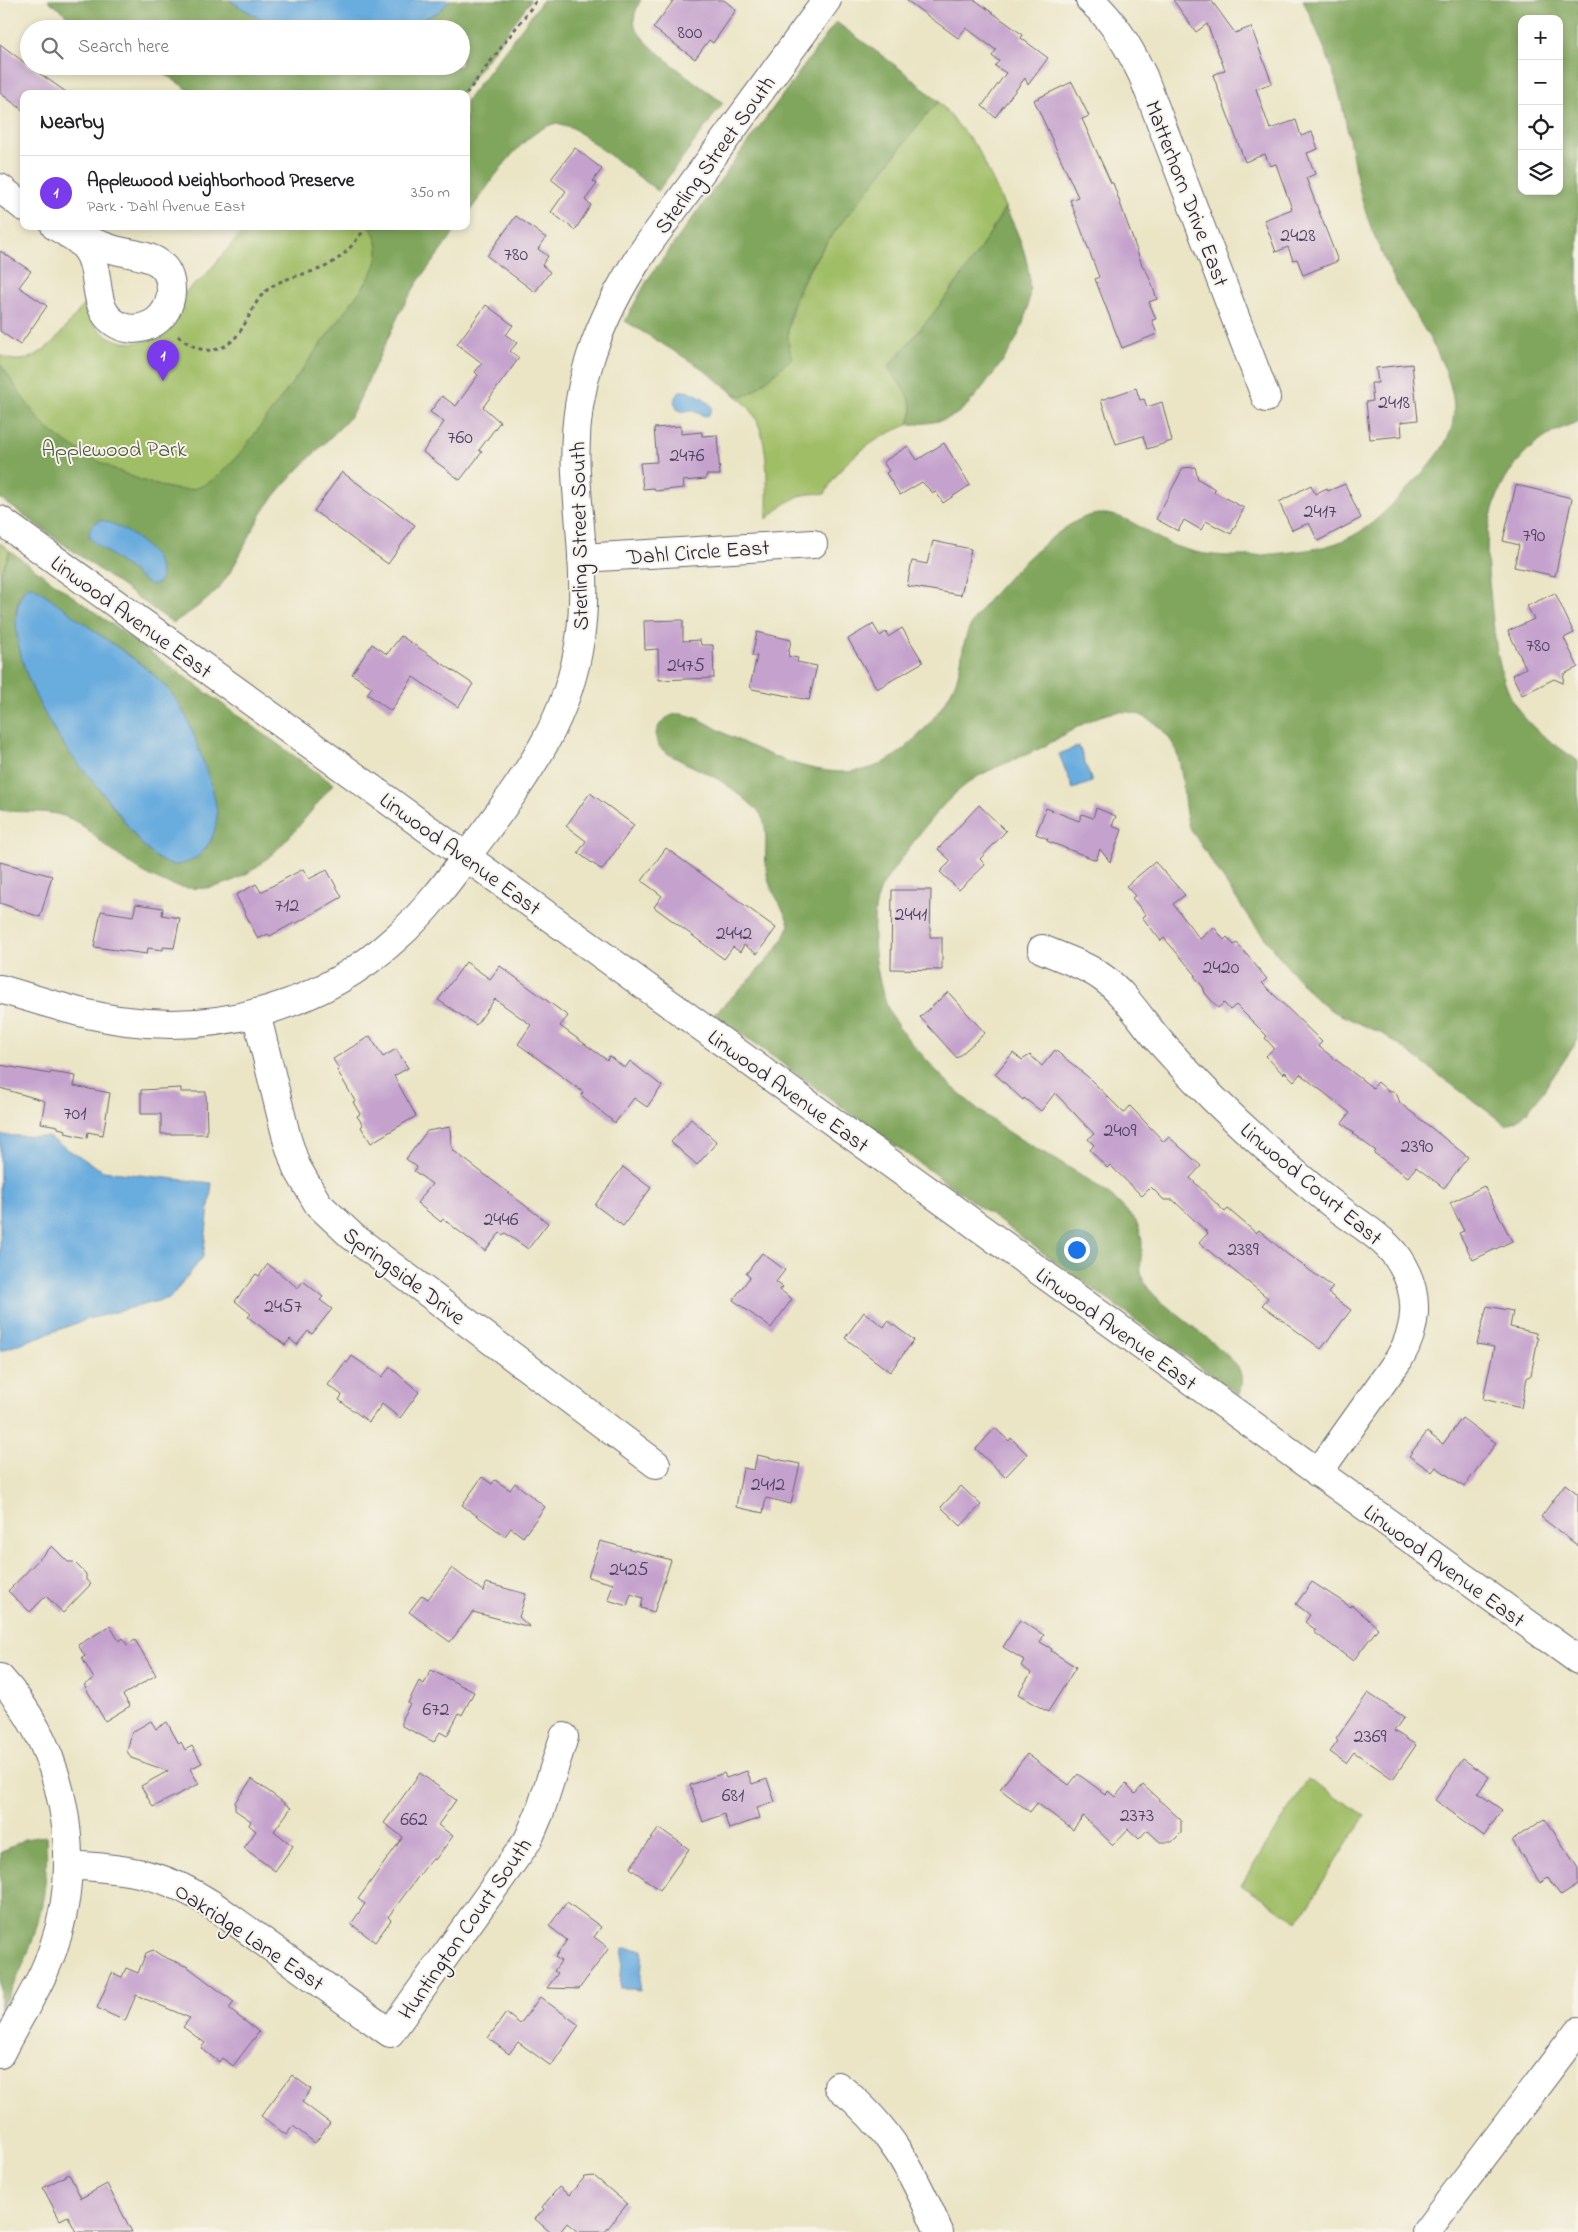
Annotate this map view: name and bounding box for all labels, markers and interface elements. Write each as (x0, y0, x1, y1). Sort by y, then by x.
map controls (1518, 15, 1563, 195)
button: + (1518, 15, 1563, 60)
house number: 800 (678, 19, 703, 48)
search box (20, 20, 470, 75)
icon: search (38, 34, 66, 62)
text: Search here (78, 34, 169, 61)
button: − (1518, 60, 1563, 105)
street label: Sterling Street South (648, 70, 786, 242)
street label: Matterhorn Drive East (1135, 96, 1236, 292)
button: locate (1518, 105, 1563, 150)
text: Nearby (40, 108, 104, 138)
button: layers (1518, 150, 1563, 195)
text: Applewood Neighborhood Preserve (87, 168, 354, 195)
text: 1 (53, 181, 59, 205)
text: 350 m (411, 181, 450, 205)
text: Park · Dahl Avenue East (87, 195, 246, 219)
house number: 2428 (1280, 222, 1316, 251)
house number: 780 (504, 241, 529, 270)
pin: 1 (147, 340, 179, 381)
house number: 2418 (1378, 389, 1410, 418)
house number: 760 (447, 424, 473, 453)
park label: Applewood Park (41, 435, 187, 467)
street label: Sterling Street South (563, 441, 600, 631)
house number: 2476 (669, 442, 705, 471)
house number: 2417 (1304, 498, 1336, 527)
house number: 790 (1523, 522, 1546, 551)
street label: Dahl Circle East (625, 533, 771, 575)
street label: Linwood Avenue East (43, 549, 218, 688)
house number: 780 (1526, 632, 1551, 661)
house number: 2475 (667, 652, 705, 681)
street label: Linwood Avenue East (372, 786, 547, 925)
house number: 712 (275, 892, 299, 921)
house number: 2441 (895, 901, 927, 930)
house number: 2442 (716, 920, 752, 949)
house number: 2420 (1203, 954, 1240, 983)
street label: Linwood Avenue East (700, 1023, 875, 1162)
house number: 701 (63, 1100, 87, 1129)
street label: Linwood Court East (1232, 1116, 1389, 1255)
house number: 2409 (1104, 1117, 1136, 1146)
house number: 2390 (1401, 1133, 1434, 1162)
house number: 2446 (483, 1206, 519, 1235)
street label: Springside Drive (334, 1221, 471, 1335)
house number: 2389 (1227, 1236, 1259, 1265)
your location (1064, 1237, 1090, 1263)
street label: Linwood Avenue East (1028, 1261, 1203, 1400)
house number: 2457 (264, 1293, 302, 1322)
house number: 2412 (751, 1471, 785, 1500)
street label: Linwood Avenue East (1356, 1498, 1531, 1637)
house number: 2425 (609, 1556, 649, 1585)
house number: 672 (423, 1696, 450, 1725)
house number: 2369 (1353, 1723, 1387, 1752)
house number: 681 (722, 1782, 744, 1811)
house number: 2373 (1120, 1802, 1154, 1831)
house number: 662 (400, 1806, 428, 1835)
street label: Huntington Court South (392, 1832, 542, 2028)
street label: Oakridge Lane East (167, 1876, 330, 2002)

